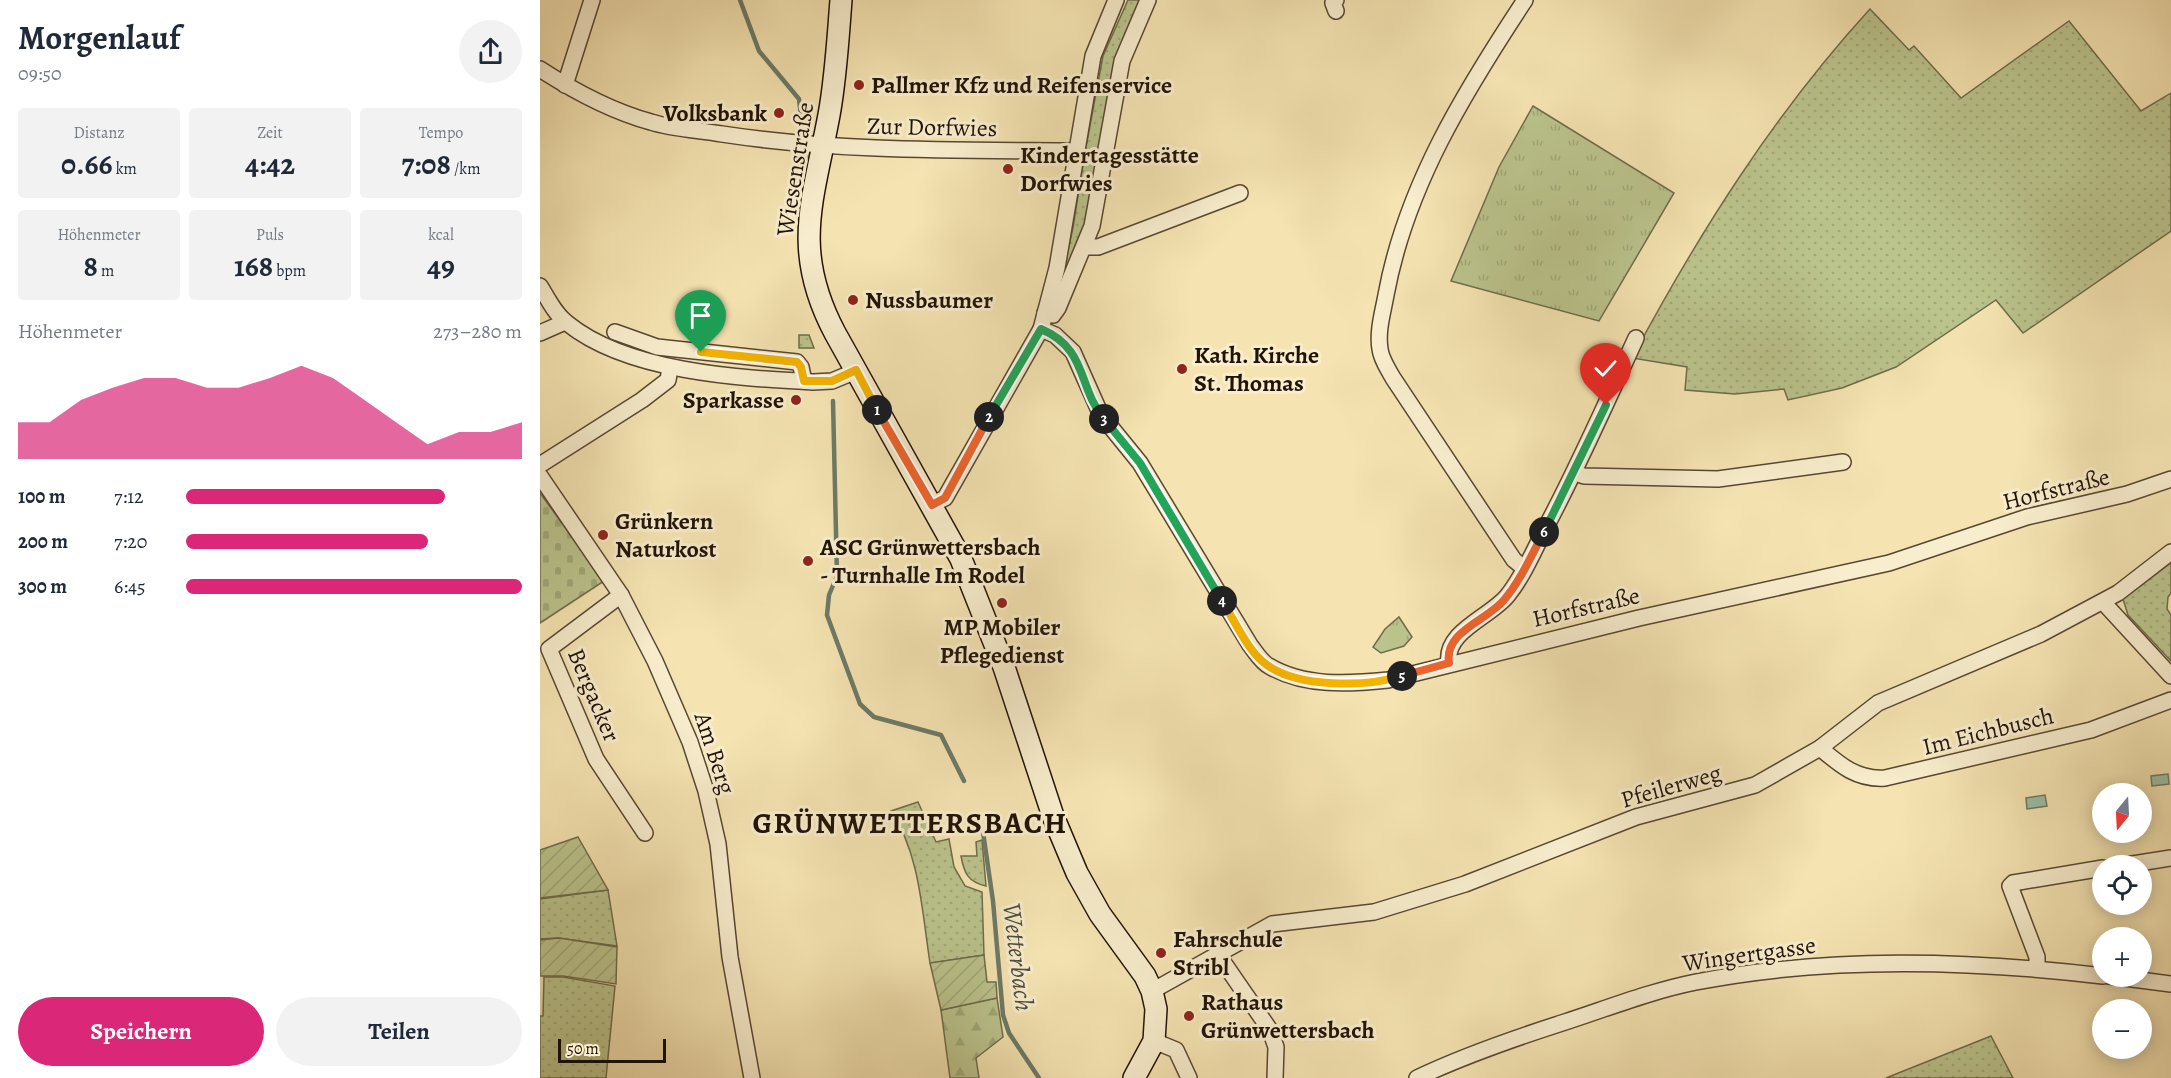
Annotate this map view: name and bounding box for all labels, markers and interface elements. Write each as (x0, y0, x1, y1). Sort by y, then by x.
text: Morgenlauf (18, 15, 180, 60)
button: share (459, 20, 522, 83)
text: 09:50 (18, 60, 62, 87)
place label: Pallmer Kfz und Reifenservice (871, 69, 1172, 101)
marker: Pallmer Kfz und Reifenservice (852, 78, 866, 92)
place label: Volksbank (662, 97, 768, 129)
street label: Wiesenstraße (768, 100, 821, 239)
marker: Volksbank (772, 106, 786, 120)
street label: Zur Dorfwies (867, 110, 997, 144)
text: Distanz (73, 122, 125, 144)
text: Zeit (257, 122, 283, 144)
text: Tempo (419, 122, 463, 144)
place label: Kindertagesstätte Dorfwies (1020, 139, 1199, 199)
text: 0.66 (61, 144, 112, 184)
text: 4:42 (245, 144, 295, 184)
text: 7:08 (401, 144, 451, 184)
text: km (112, 158, 137, 180)
text: /km (451, 158, 481, 180)
marker: Kindertagesstätte Dorfwies (1001, 162, 1015, 176)
text: Höhenmeter (57, 224, 141, 246)
text: Puls (256, 224, 284, 246)
text: kcal (428, 224, 454, 246)
text: 8 (84, 246, 98, 286)
text: 168 (234, 246, 273, 286)
text: 49 (427, 246, 455, 286)
text: m (98, 260, 114, 282)
text: bpm (273, 260, 306, 282)
place label: Nussbaumer (865, 284, 993, 316)
pin (675, 290, 726, 352)
marker: Nussbaumer (846, 293, 860, 307)
icon: arrive (684, 299, 717, 332)
text: Höhenmeter (18, 318, 122, 345)
text: 273–280 m (433, 318, 522, 345)
place label: Kath. Kirche St. Thomas (1194, 339, 1319, 399)
pin (1580, 343, 1631, 405)
icon: check (1589, 352, 1622, 385)
marker: Kath. Kirche St. Thomas (1175, 362, 1189, 376)
place label: Sparkasse (683, 384, 784, 416)
marker: Sparkasse (789, 393, 803, 407)
pin: 1 (862, 395, 892, 425)
text: 1 (874, 399, 880, 421)
pin: 2 (974, 402, 1004, 432)
pin: 3 (1089, 404, 1119, 434)
text: 2 (985, 406, 993, 428)
text: 3 (1101, 408, 1107, 430)
street label: Horfstraße (1999, 460, 2113, 518)
text: 100 m (18, 483, 66, 510)
text: 7:12 (114, 483, 144, 510)
place label: Grünkern Naturkost (615, 505, 717, 565)
pin: 6 (1529, 517, 1559, 547)
text: 6 (1540, 521, 1548, 543)
text: 200 m (18, 528, 68, 555)
text: 7:20 (114, 528, 147, 555)
marker: Grünkern Naturkost (596, 528, 610, 542)
place label: ASC Grünwettersbach - Turnhalle Im Rodel (819, 531, 1041, 591)
marker: ASC Grünwettersbach - Turnhalle Im Rodel (801, 554, 815, 568)
text: 300 m (18, 573, 67, 600)
text: 6:45 (114, 573, 146, 600)
street label: Horfstraße (1529, 579, 1643, 635)
pin: 4 (1207, 586, 1237, 616)
text: 4 (1218, 590, 1226, 612)
marker: MP Mobiler Pflegedienst (995, 596, 1009, 610)
place label: MP Mobiler Pflegedienst (940, 611, 1064, 671)
street label: Bergacker (560, 643, 628, 747)
pin: 5 (1387, 661, 1417, 691)
text: 5 (1399, 665, 1405, 687)
street label: Im Eichbusch (1919, 699, 2057, 763)
street label: Am Berg (686, 707, 743, 798)
street label: Pfeilerweg (1617, 756, 1725, 816)
north arrow (2092, 783, 2152, 843)
map controls (2092, 783, 2152, 1059)
district label: GRÜNWETTERSBACH (752, 803, 1068, 843)
button: locate (2092, 855, 2152, 915)
water label: Wetterbach (994, 901, 1042, 1013)
place label: Fahrschule Stribl (1173, 923, 1283, 983)
button: + (2092, 927, 2152, 987)
street label: Wingertgasse (1679, 929, 1818, 979)
marker: Fahrschule Stribl (1154, 946, 1168, 960)
place label: Rathaus Grünwettersbach (1201, 986, 1375, 1046)
button: Speichern (18, 997, 264, 1066)
button: Teilen (276, 997, 522, 1066)
button: − (2092, 999, 2152, 1059)
marker: Rathaus Grünwettersbach (1182, 1009, 1196, 1023)
scale bar (558, 1036, 666, 1064)
text: 50 m (567, 1038, 599, 1060)

